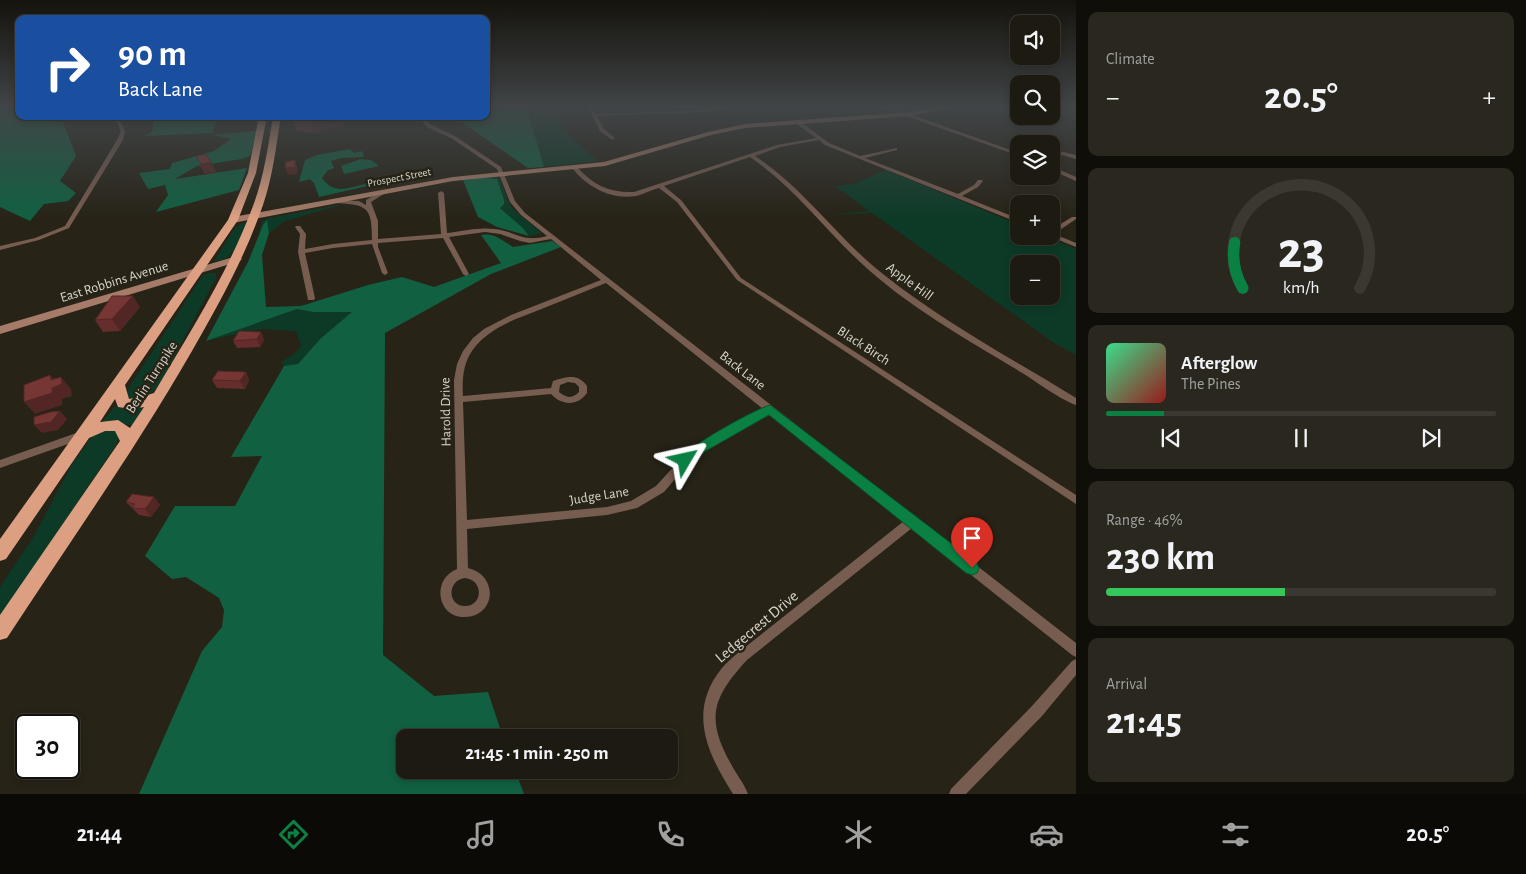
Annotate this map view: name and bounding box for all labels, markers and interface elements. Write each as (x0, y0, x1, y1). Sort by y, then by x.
map controls (1010, 15, 1060, 305)
button: sound (1010, 15, 1060, 65)
icon: right (35, 35, 100, 100)
text: 90 m (118, 37, 187, 72)
text: Climate (1106, 51, 1155, 67)
button: search (1010, 75, 1060, 125)
text: Back Lane (118, 78, 203, 100)
text: 20.5° (1264, 78, 1338, 116)
text: − (1106, 84, 1119, 112)
text: + (1483, 84, 1496, 112)
button: layers (1010, 135, 1060, 185)
street label: Prospect Street (366, 166, 432, 189)
button: + (1010, 195, 1060, 245)
text: 23 (1278, 225, 1324, 277)
button: − (1010, 255, 1060, 305)
street label: East Robbins Avenue (59, 259, 170, 305)
street label: Apple Hill (883, 260, 935, 303)
text: km/h (1283, 279, 1319, 297)
street label: Black Birch (835, 324, 892, 368)
street label: Berlin Turnpike (124, 339, 180, 416)
street label: Back Lane (717, 349, 768, 393)
text: Afterglow (1181, 354, 1257, 373)
text: The Pines (1181, 376, 1241, 392)
street label: Harold Drive (438, 377, 454, 447)
icon: previous (1157, 424, 1185, 452)
icon: pause (1287, 424, 1315, 452)
icon: next (1417, 424, 1445, 452)
position arrow (658, 433, 710, 485)
street label: Judge Lane (568, 484, 630, 508)
text: Range · 46% (1106, 512, 1183, 528)
pin (951, 517, 993, 568)
icon: arrive (958, 524, 986, 552)
text: 230 km (1106, 539, 1215, 577)
street label: Ledgecrest Drive (712, 588, 801, 666)
text: Arrival (1106, 676, 1147, 692)
text: 21:45 (1106, 703, 1182, 741)
speed limit sign: 30 (15, 714, 80, 779)
text: 21:45 · 1 min · 250 m (465, 744, 609, 763)
icon: directions (276, 817, 311, 852)
icon: music (464, 817, 499, 852)
icon: phone (653, 817, 688, 852)
icon: climate (841, 817, 876, 852)
icon: car (1029, 817, 1064, 852)
icon: filters (1218, 817, 1253, 852)
text: 21:44 (77, 823, 122, 845)
text: 20.5° (1406, 823, 1449, 845)

